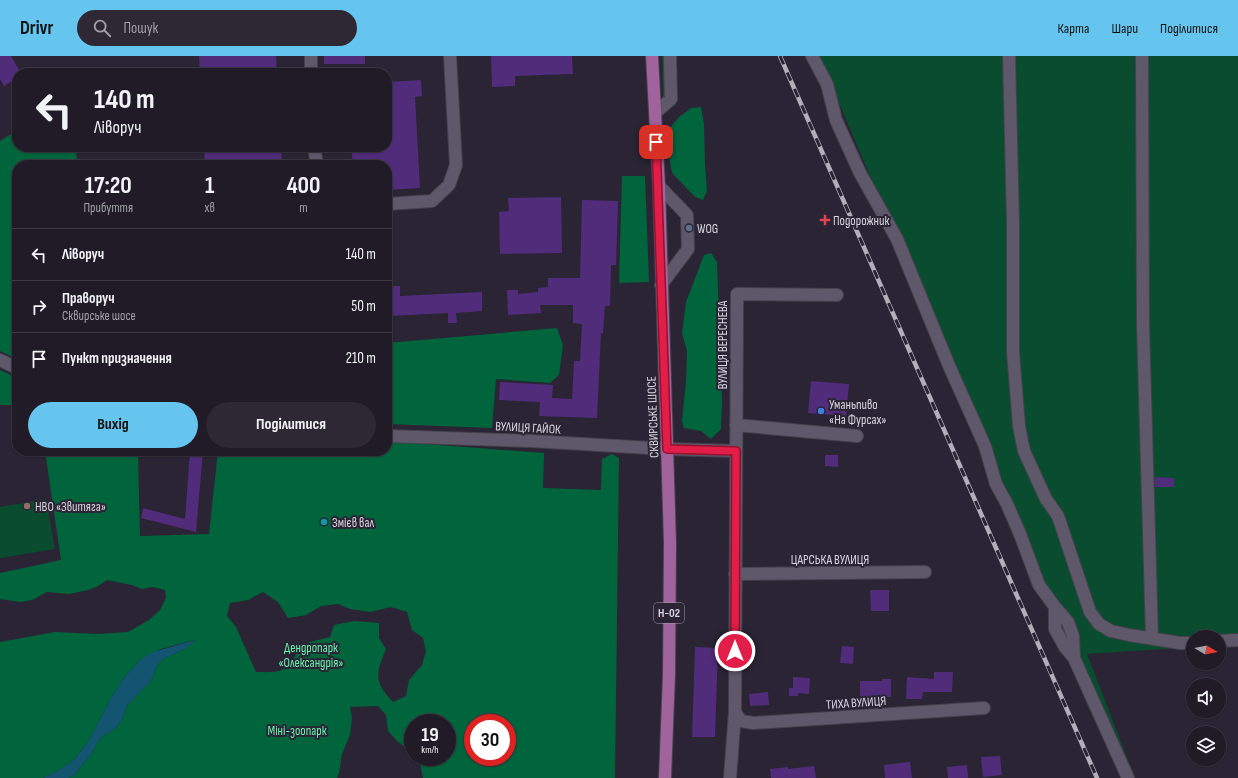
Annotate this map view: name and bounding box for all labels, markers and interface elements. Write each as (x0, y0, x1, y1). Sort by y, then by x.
search box (77, 10, 357, 46)
text: Drivr (20, 17, 53, 40)
icon: search (91, 17, 113, 39)
text: Пошук (123, 19, 158, 38)
text: Карта (1058, 20, 1089, 37)
text: Шари (1111, 20, 1138, 37)
text: Поділитися (1160, 20, 1218, 37)
text: 140 m (94, 83, 155, 116)
icon: left (28, 84, 80, 136)
text: Ліворуч (94, 117, 141, 138)
pin (639, 125, 673, 159)
icon: arrive (645, 131, 667, 153)
text: 17:20 (85, 171, 132, 200)
text: 1 (205, 171, 214, 200)
text: 400 (286, 171, 320, 200)
text: Прибуття (84, 200, 133, 216)
text: хв (205, 200, 215, 216)
text: m (299, 200, 308, 216)
place label: Подорожник (833, 213, 889, 229)
marker: Подорожник (820, 215, 830, 225)
place label: WOG (697, 221, 718, 237)
marker: WOG (684, 223, 694, 233)
icon: left (28, 244, 50, 266)
text: Ліворуч (62, 245, 104, 264)
text: 140 m (346, 245, 376, 264)
text: Праворуч (62, 289, 115, 308)
icon: right (28, 296, 50, 318)
text: 50 m (351, 297, 376, 316)
street label: ВУЛИЦЯ ВЕРЕСНЕВА (715, 300, 731, 389)
text: Сквирське шосе (62, 308, 136, 324)
icon: arrive (28, 348, 50, 370)
text: Пункт призначення (62, 349, 172, 368)
text: 210 m (346, 349, 376, 368)
street label: СКВИРСЬКЕ ШОСЕ (644, 376, 662, 458)
place label: Уманьпиво «На Фурсах» (829, 397, 886, 428)
button: Вихід (28, 402, 198, 448)
button: Поділитися (206, 402, 376, 448)
marker: Уманьпиво «На Фурсах» (816, 406, 826, 416)
street label: ВУЛИЦЯ ГАЙОК (495, 418, 561, 438)
place label: НВО «Звитяга» (35, 499, 106, 515)
marker: НВО «Звитяга» (22, 501, 32, 511)
place label: Змієв вал (332, 515, 375, 531)
marker: Змієв вал (319, 517, 329, 527)
street label: ЦАРСЬКА ВУЛИЦЯ (791, 552, 869, 568)
road number: Н-02 (654, 603, 684, 623)
position arrow (714, 630, 756, 672)
north arrow (1186, 630, 1226, 670)
map controls (1186, 630, 1226, 766)
park label: Дендропарк «Олександрія» (279, 640, 344, 671)
button: sound (1186, 678, 1226, 718)
street label: ТИХА ВУЛИЦЯ (825, 693, 887, 713)
speed limit sign: 30 (464, 714, 516, 766)
park label: Міні-зоопарк (267, 723, 327, 739)
text: 19 (421, 723, 439, 747)
button: layers (1186, 726, 1226, 766)
text: km/h (421, 744, 439, 756)

